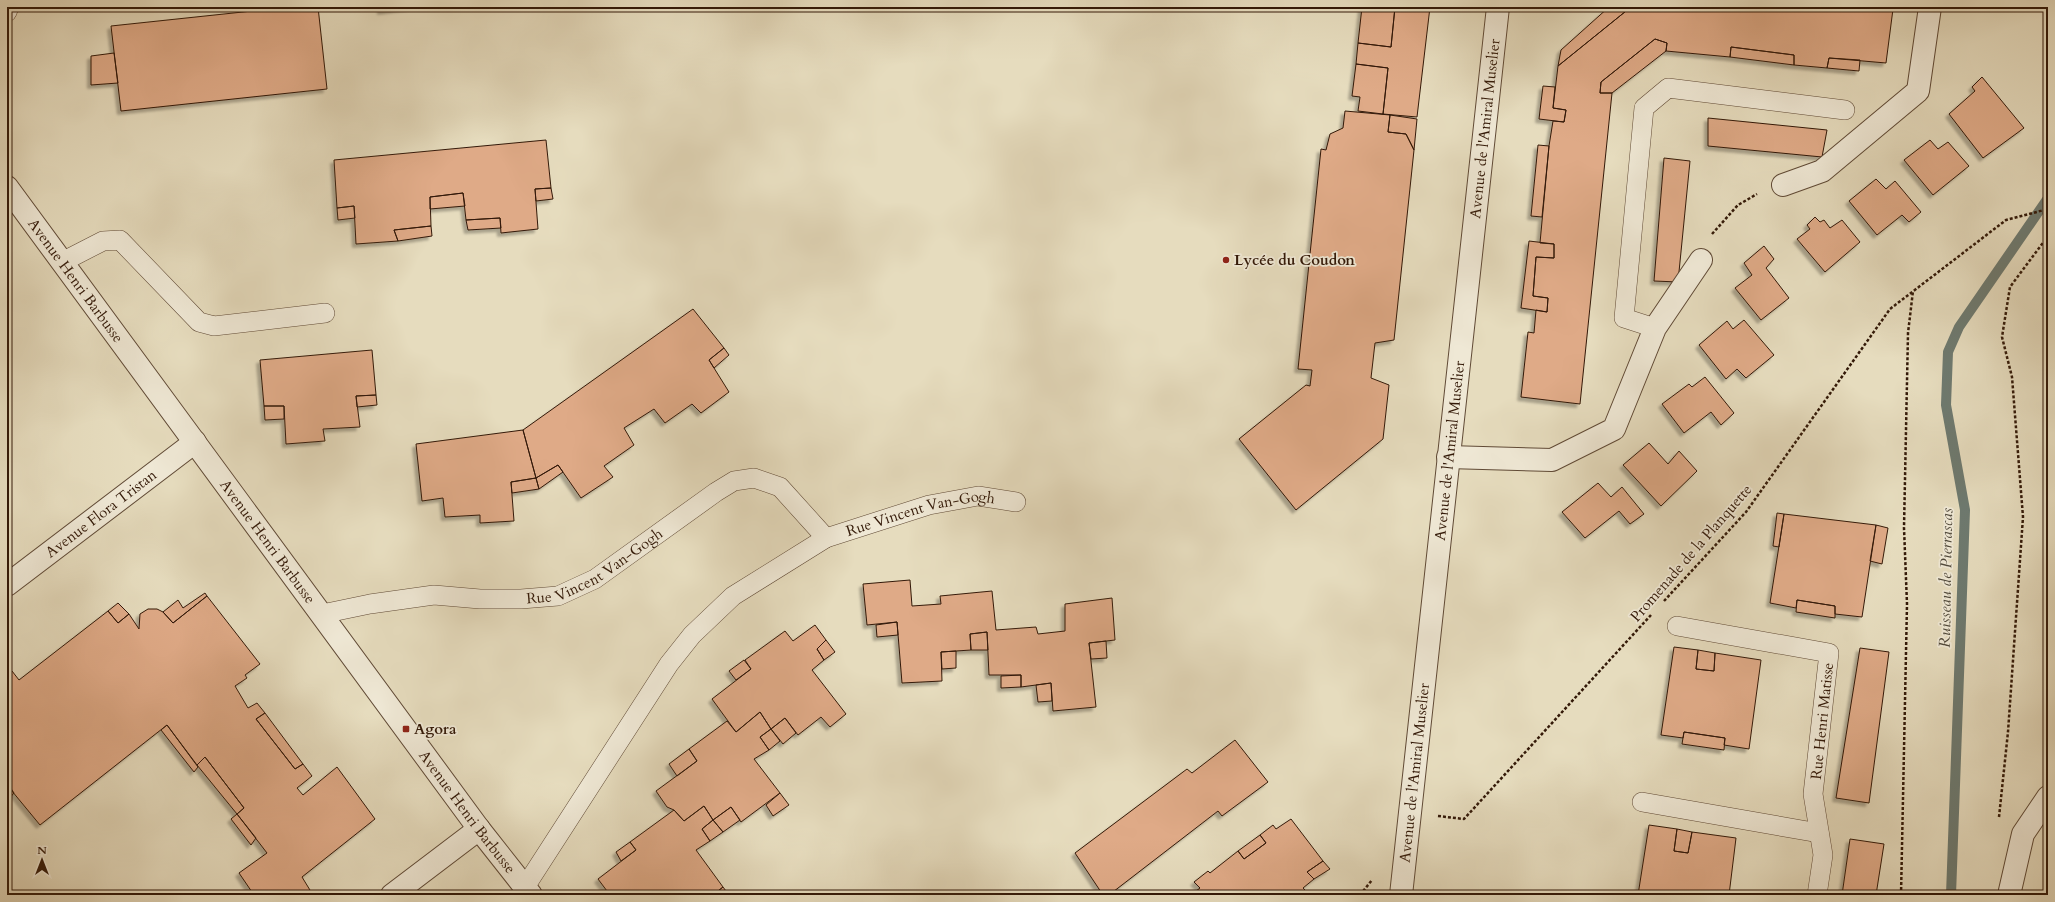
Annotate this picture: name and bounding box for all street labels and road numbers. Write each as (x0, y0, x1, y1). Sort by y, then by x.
street label: Avenue de l'Amiral Muselier (1465, 37, 1505, 219)
street label: Avenue Henri Barbusse (23, 214, 128, 347)
street label: Avenue de l'Amiral Muselier (1430, 359, 1469, 542)
street label: Avenue Flora Tristan (41, 465, 161, 562)
street label: Avenue Henri Barbusse (215, 475, 320, 608)
street label: Promenade de la Planquette (1626, 480, 1756, 626)
street label: Rue Vincent Van-Gogh (843, 486, 997, 541)
street label: Rue Vincent Van-Gogh (526, 523, 667, 609)
street label: Rue Henri Matisse (1806, 661, 1838, 780)
street label: Avenue de l'Amiral Muselier (1395, 681, 1434, 864)
street label: Avenue Henri Barbusse (414, 746, 520, 878)

